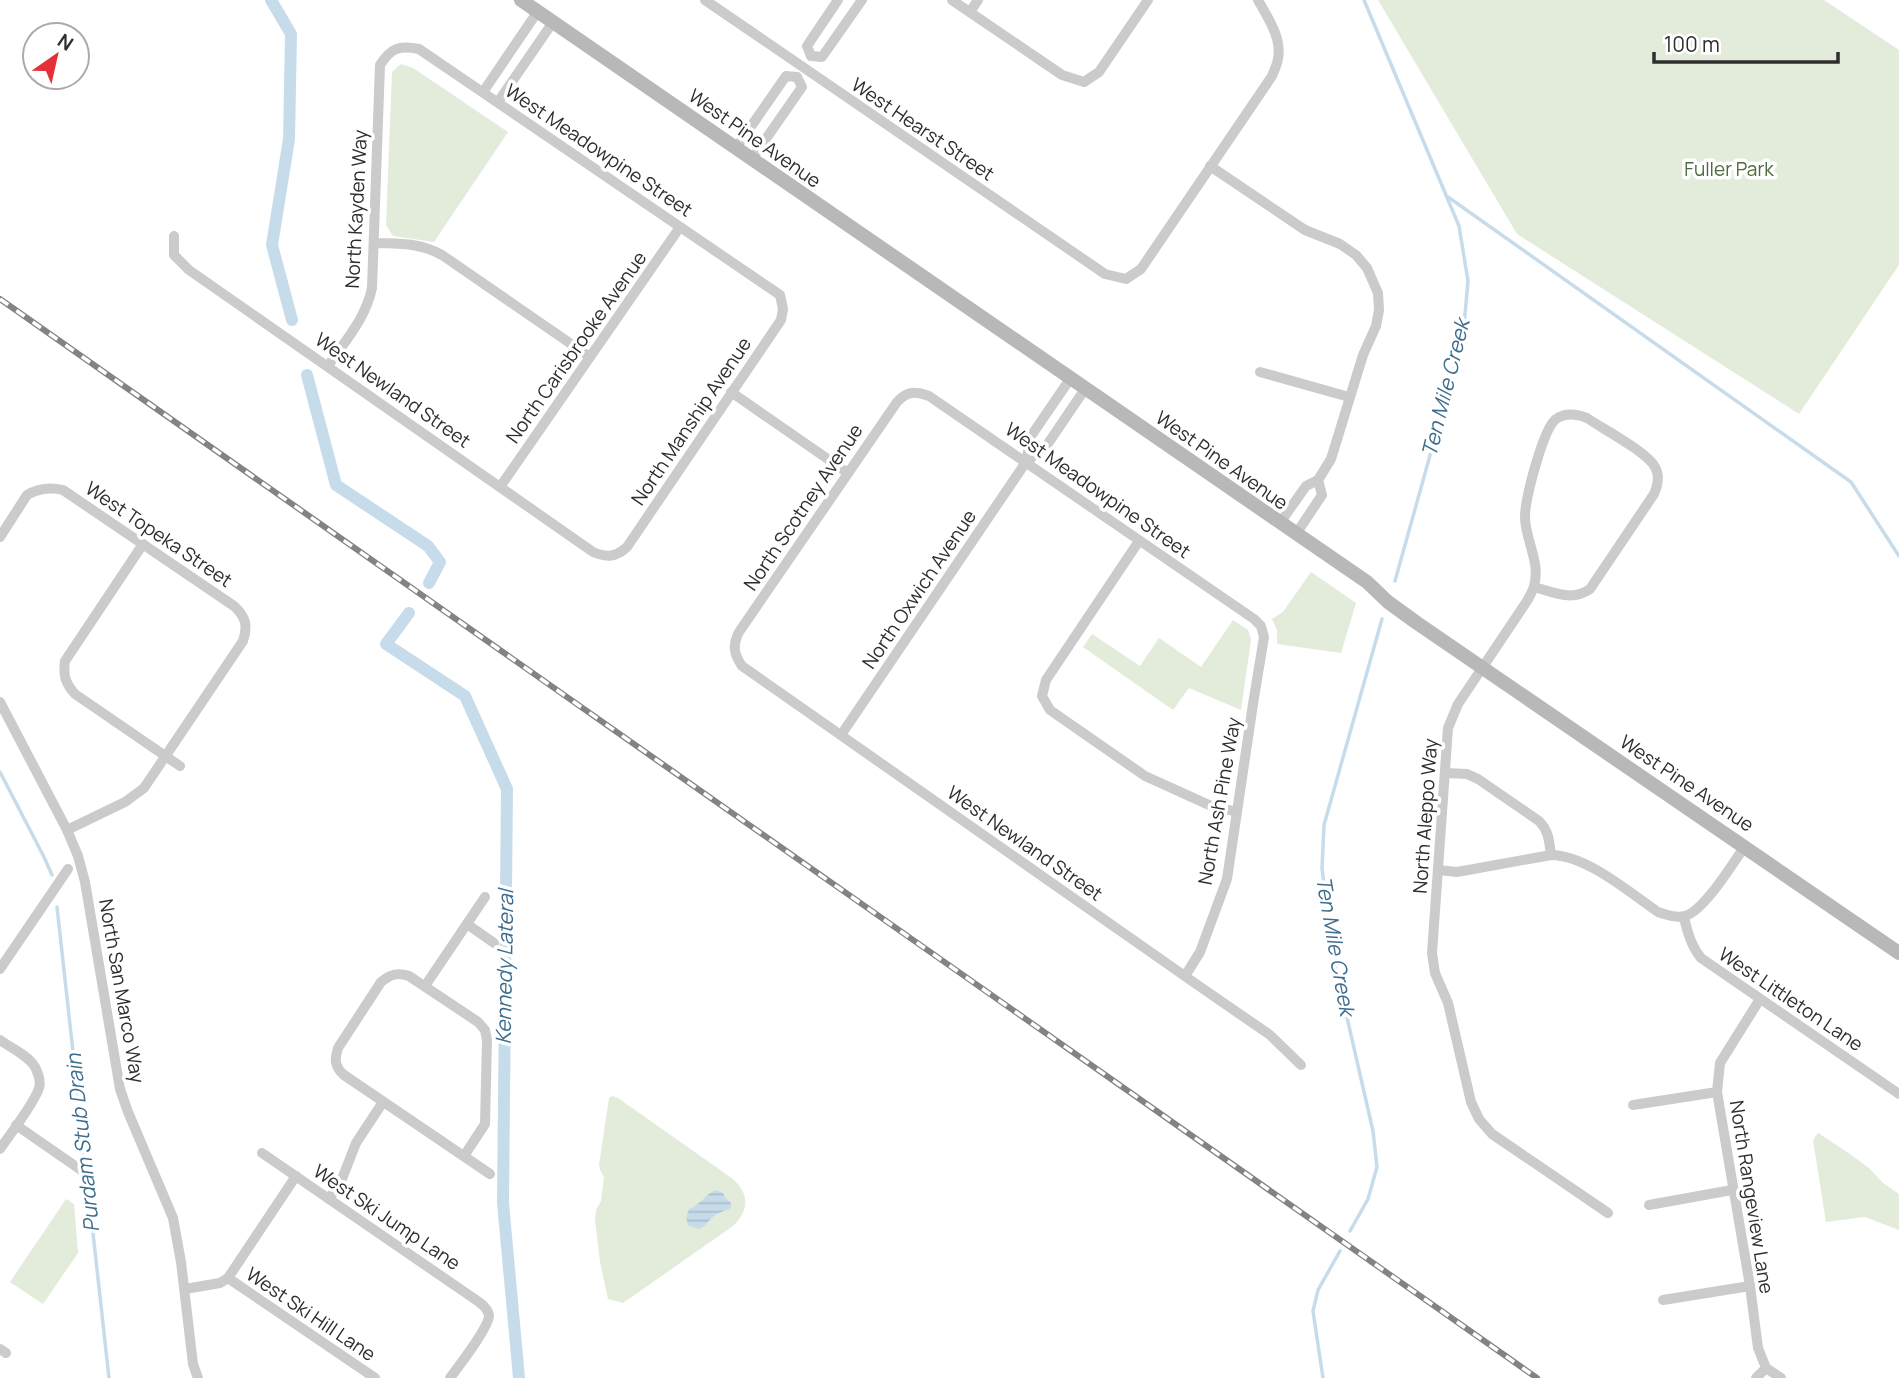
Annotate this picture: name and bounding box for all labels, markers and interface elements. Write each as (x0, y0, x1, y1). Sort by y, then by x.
north arrow (21, 21, 91, 91)
scale bar (1654, 21, 1838, 65)
text: N (53, 27, 78, 57)
text: 100 m (1664, 30, 1720, 58)
street label: West Hearst Street (846, 71, 1000, 187)
street label: West Meadowpine Street (500, 77, 698, 223)
street label: West Pine Avenue (684, 83, 826, 193)
street label: North Kayden Way (339, 129, 373, 289)
park label: Fuller Park (1684, 156, 1774, 182)
street label: North Carisbrooke Avenue (500, 246, 652, 448)
water label: Ten Mile Creek (1414, 314, 1476, 459)
street label: West Newland Street (310, 326, 476, 454)
street label: North Manship Avenue (625, 332, 757, 510)
street label: West Pine Avenue (1151, 405, 1293, 515)
street label: West Meadowpine Street (1000, 416, 1196, 564)
street label: North Scotney Avenue (738, 419, 868, 595)
street label: West Topeka Street (80, 475, 238, 593)
street label: North Oxwich Avenue (856, 504, 982, 674)
street label: North Ash Pine Way (1191, 715, 1247, 887)
street label: West Pine Avenue (1615, 729, 1759, 837)
street label: North Aleppo Way (1407, 738, 1443, 894)
street label: West Newland Street (942, 779, 1108, 907)
water label: Ten Mile Creek (1310, 874, 1362, 1020)
water label: Kennedy Lateral (489, 886, 519, 1045)
street label: North San Marco Way (93, 897, 151, 1085)
street label: West Littleton Lane (1714, 941, 1868, 1057)
water label: Purdam Stub Drain (59, 1051, 105, 1234)
street label: North Rangeview Lane (1724, 1098, 1780, 1296)
street label: West Ski Jump Lane (308, 1158, 466, 1276)
street label: West Ski Hill Lane (241, 1261, 381, 1367)

